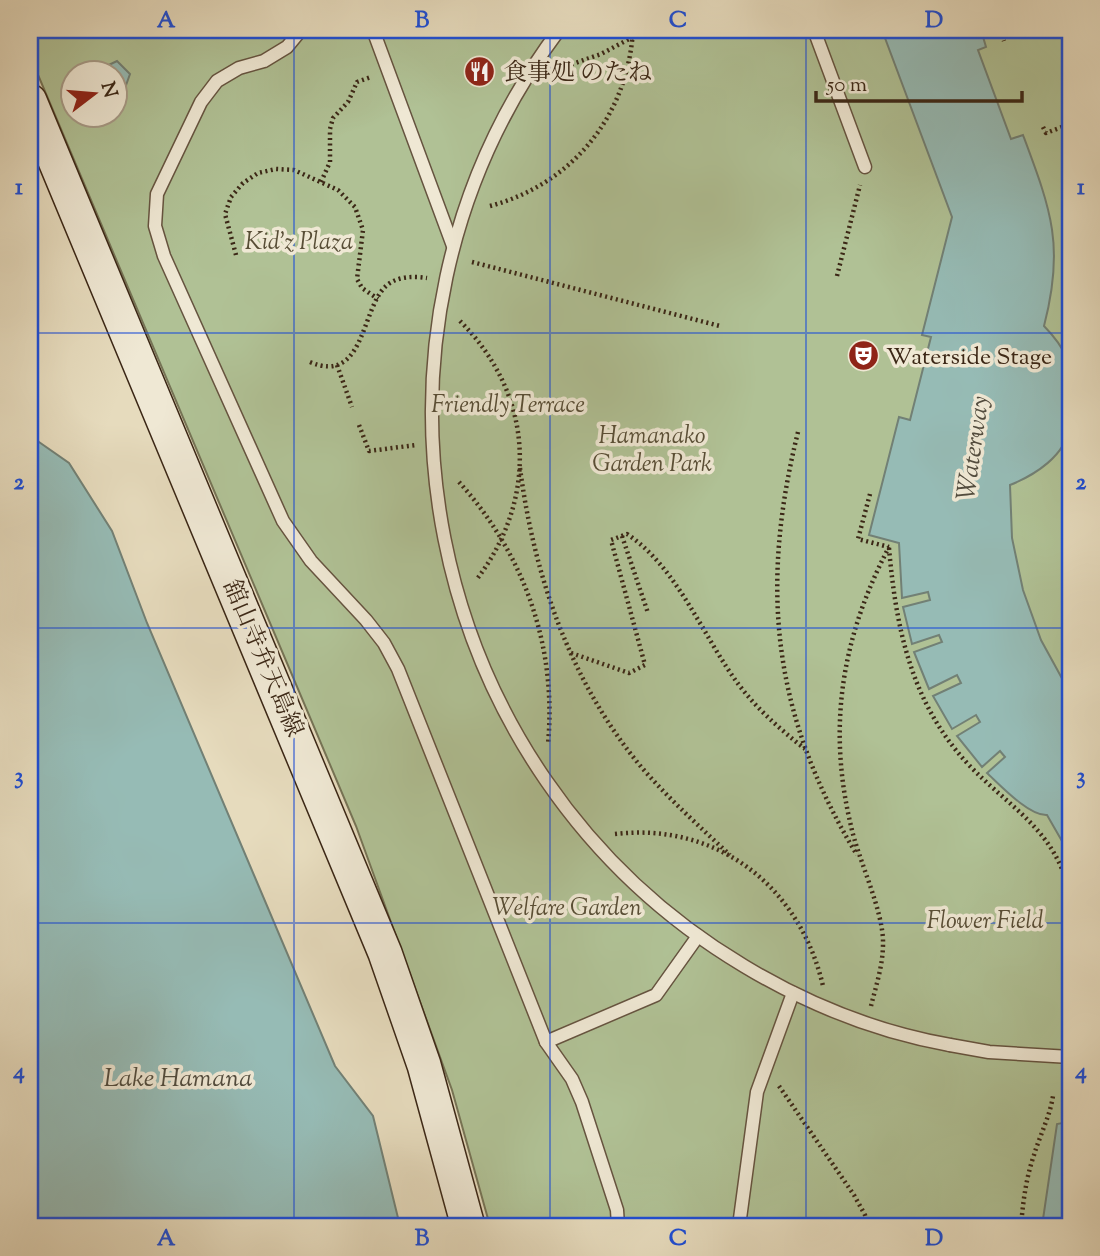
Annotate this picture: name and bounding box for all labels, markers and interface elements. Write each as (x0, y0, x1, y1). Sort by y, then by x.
text: A (157, 5, 176, 38)
text: B (415, 5, 430, 38)
text: C (669, 5, 687, 38)
text: D (925, 5, 943, 38)
restaurant icon: 食事処 のたね (463, 55, 497, 89)
place label: 食事処 のたね (503, 57, 652, 91)
north arrow (60, 60, 130, 130)
scale bar (816, 60, 1023, 104)
text: 50 m (826, 71, 867, 101)
text: N (93, 79, 123, 101)
text: 1 (15, 172, 23, 205)
text: 1 (1077, 172, 1085, 205)
park label: Kid'z Plaza (245, 226, 353, 260)
theatre icon: Waterside Stage (846, 339, 880, 373)
place label: Waterside Stage (886, 341, 1052, 375)
park label: Friendly Terrace (431, 389, 585, 423)
water label: Waterway (949, 394, 1000, 503)
park label: Hamanako Garden Park (592, 420, 712, 482)
text: 2 (14, 467, 25, 500)
text: 2 (1076, 467, 1087, 500)
street label: 舘山寺弁天島線 (214, 575, 311, 743)
text: 3 (14, 761, 24, 794)
text: 3 (1076, 761, 1086, 794)
park label: Welfare Garden (492, 892, 642, 926)
park label: Flower Field (926, 905, 1044, 939)
text: 4 (12, 1056, 25, 1089)
text: 4 (1074, 1056, 1087, 1089)
water label: Lake Hamana (103, 1061, 253, 1098)
text: A (157, 1223, 176, 1256)
text: B (415, 1223, 430, 1256)
text: C (669, 1223, 687, 1256)
text: D (925, 1223, 943, 1256)

